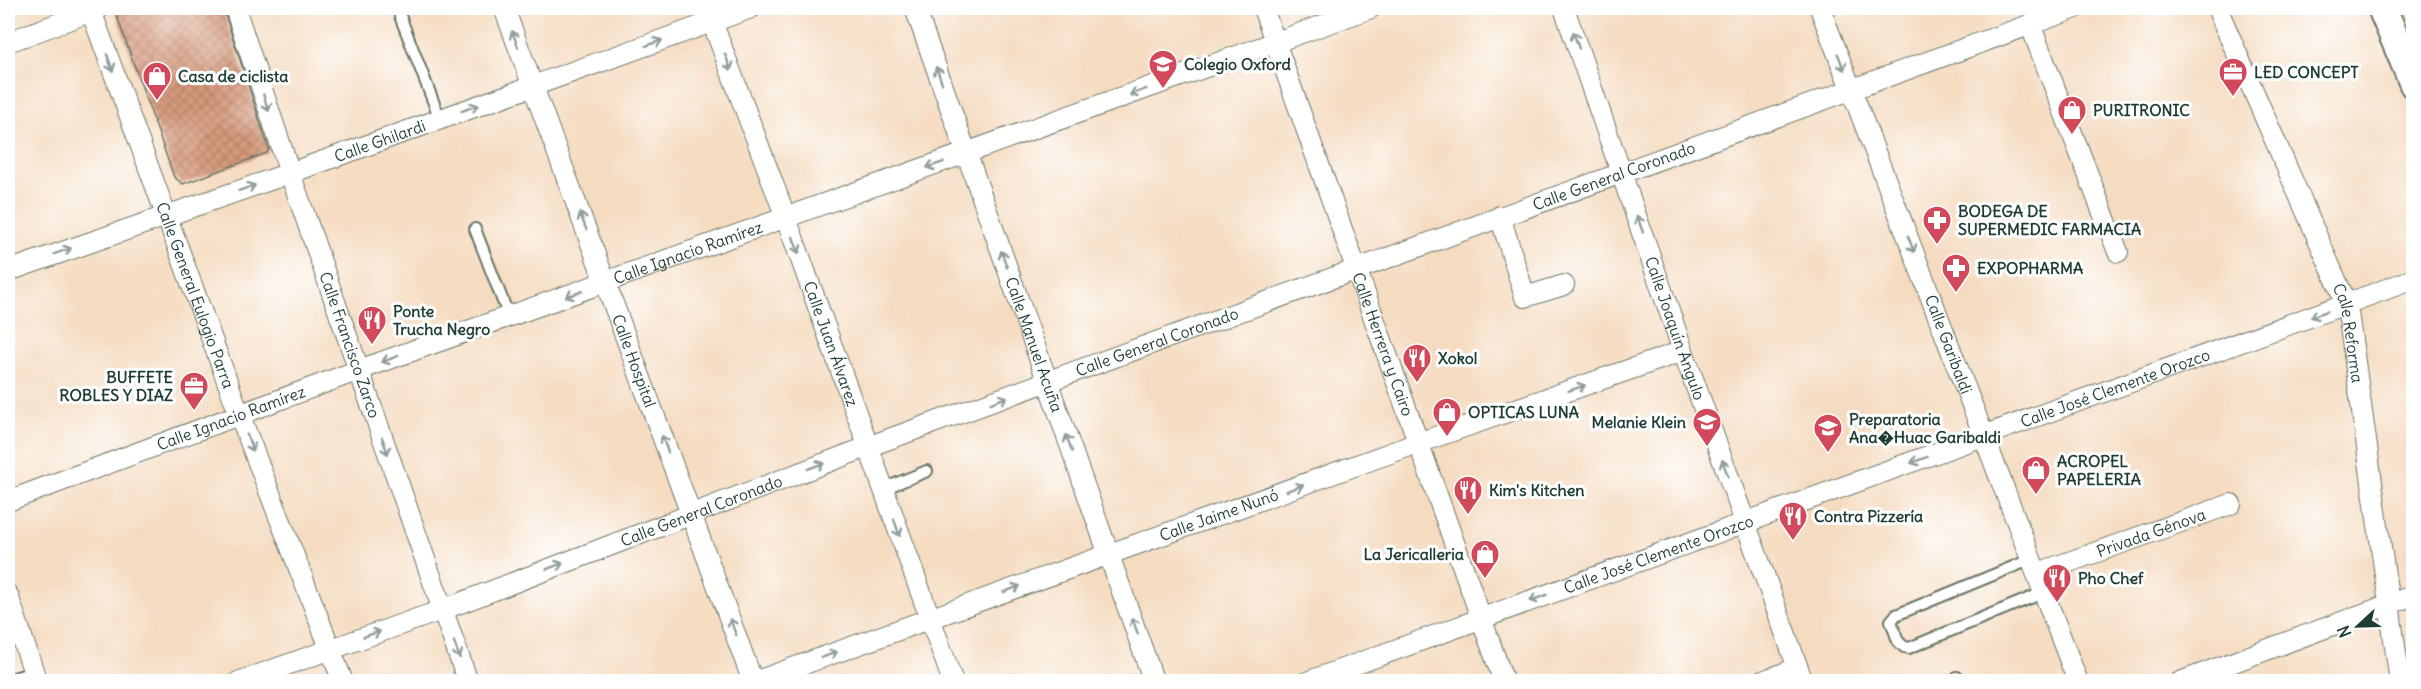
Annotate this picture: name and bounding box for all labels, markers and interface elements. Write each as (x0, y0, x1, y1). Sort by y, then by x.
one-way arrow (509, 30, 520, 48)
one-way arrow (1569, 31, 1580, 50)
one-way arrow (644, 36, 663, 47)
school or university icon: Colegio Oxford (1147, 48, 1179, 90)
one-way arrow (1836, 52, 1847, 71)
one-way arrow (105, 53, 116, 72)
one-way arrow (723, 53, 734, 71)
place label: Colegio Oxford (1184, 54, 1292, 75)
office icon: LED CONCEPT (2217, 56, 2249, 98)
shop icon: Casa de ciclista (141, 60, 173, 102)
place label: LED CONCEPT (2254, 62, 2359, 82)
place label: Casa de ciclista (178, 66, 288, 86)
one-way arrow (932, 66, 943, 85)
one-way arrow (1130, 87, 1148, 98)
one-way arrow (262, 93, 273, 112)
shop icon: PURITRONIC (2056, 94, 2088, 136)
place label: PURITRONIC (2093, 100, 2190, 120)
one-way arrow (460, 102, 479, 113)
street label: Calle Ghilardi (331, 115, 428, 166)
street label: Calle General Coronado (1530, 137, 1698, 215)
one-way arrow (926, 161, 945, 172)
one-way arrow (237, 181, 256, 192)
street label: Calle General Eulogio Parra (152, 199, 239, 391)
place label: BODEGA DE SUPERMEDIC FARMACIA (1958, 201, 2141, 239)
pharmacy icon: BODEGA DE SUPERMEDIC FARMACIA (1921, 204, 1953, 246)
one-way arrow (577, 213, 588, 231)
street label: Calle Ignacio Ramírez (611, 216, 766, 288)
one-way arrow (1634, 216, 1645, 234)
one-way arrow (1906, 234, 1917, 253)
one-way arrow (791, 235, 802, 254)
one-way arrow (53, 245, 72, 256)
one-way arrow (997, 250, 1008, 269)
pharmacy icon: EXPOPHARMA (1940, 252, 1972, 294)
street label: Calle Joaquín Angulo (1641, 254, 1710, 403)
place label: EXPOPHARMA (1977, 258, 2083, 278)
street label: Calle Francisco Zarco (315, 269, 385, 421)
street label: Calle Herrera y Cairo (1348, 270, 1418, 419)
street label: Calle Manuel Acuña (1001, 274, 1067, 415)
street label: Calle Juan Álvarez (800, 278, 863, 409)
street label: Calle Reforma (2329, 280, 2368, 384)
one-way arrow (565, 290, 583, 301)
street label: Calle Garibaldi (1921, 292, 1977, 397)
place label: Ponte Trucha Negro (393, 301, 490, 340)
street label: Calle General Coronado (1073, 303, 1241, 380)
restaurant icon: Ponte Trucha Negro (356, 304, 388, 346)
one-way arrow (2311, 310, 2329, 321)
street label: Calle Hospital (608, 311, 661, 410)
restaurant icon: Xokol (1401, 342, 1433, 384)
street label: Calle José Clemente Orozco (2018, 344, 2213, 431)
place label: Xokol (1438, 348, 1477, 368)
one-way arrow (381, 355, 400, 366)
place label: BUFFETE ROBLES Y DIAZ (59, 367, 173, 405)
office icon: BUFFETE ROBLES Y DIAZ (178, 370, 210, 412)
street label: Calle Ignacio Ramírez (154, 381, 308, 455)
one-way arrow (1568, 381, 1586, 392)
one-way arrow (989, 393, 1008, 404)
shop icon: OPTICAS LUNA (1431, 396, 1463, 438)
place label: OPTICAS LUNA (1468, 402, 1579, 422)
school or university icon: Melanie Klein (1691, 406, 1723, 448)
place label: Preparatoria Ana�Huac Garibaldi (1849, 409, 2001, 447)
place label: Melanie Klein (1592, 412, 1686, 432)
school or university icon: Preparatoria Ana�Huac Garibaldi (1812, 412, 1844, 454)
one-way arrow (245, 433, 256, 451)
one-way arrow (1063, 434, 1074, 453)
one-way arrow (659, 435, 670, 453)
one-way arrow (381, 436, 392, 455)
place label: ACROPEL PAPELERIA (2057, 451, 2141, 489)
shop icon: ACROPEL PAPELERIA (2020, 454, 2052, 496)
one-way arrow (1910, 455, 1929, 466)
one-way arrow (1719, 459, 1730, 478)
one-way arrow (806, 460, 824, 471)
street label: Calle General Coronado (618, 470, 785, 551)
restaurant icon: Kim's Kitchen (1452, 474, 1484, 516)
place label: Kim's Kitchen (1489, 480, 1585, 500)
one-way arrow (1285, 481, 1303, 492)
street label: Calle Jaime Nunó (1157, 484, 1281, 545)
restaurant icon: Contra Pizzería (1777, 500, 1809, 542)
street label: Privada Génova (2094, 504, 2208, 561)
place label: Contra Pizzería (1814, 506, 1923, 526)
street label: Calle José Clemente Orozco (1561, 510, 1756, 598)
one-way arrow (892, 518, 903, 536)
shop icon: La Jericalleria (1469, 538, 1501, 580)
place label: La Jericalleria (1363, 544, 1464, 564)
one-way arrow (545, 559, 564, 570)
restaurant icon: Pho Chef (2041, 562, 2073, 604)
place label: Pho Chef (2078, 568, 2144, 588)
one-way arrow (1002, 583, 1021, 594)
one-way arrow (1529, 594, 1548, 605)
north arrow (2328, 596, 2388, 656)
one-way arrow (726, 618, 737, 636)
one-way arrow (1128, 618, 1139, 636)
text: N (2333, 623, 2355, 640)
one-way arrow (362, 627, 381, 638)
one-way arrow (452, 640, 463, 659)
one-way arrow (819, 648, 838, 659)

